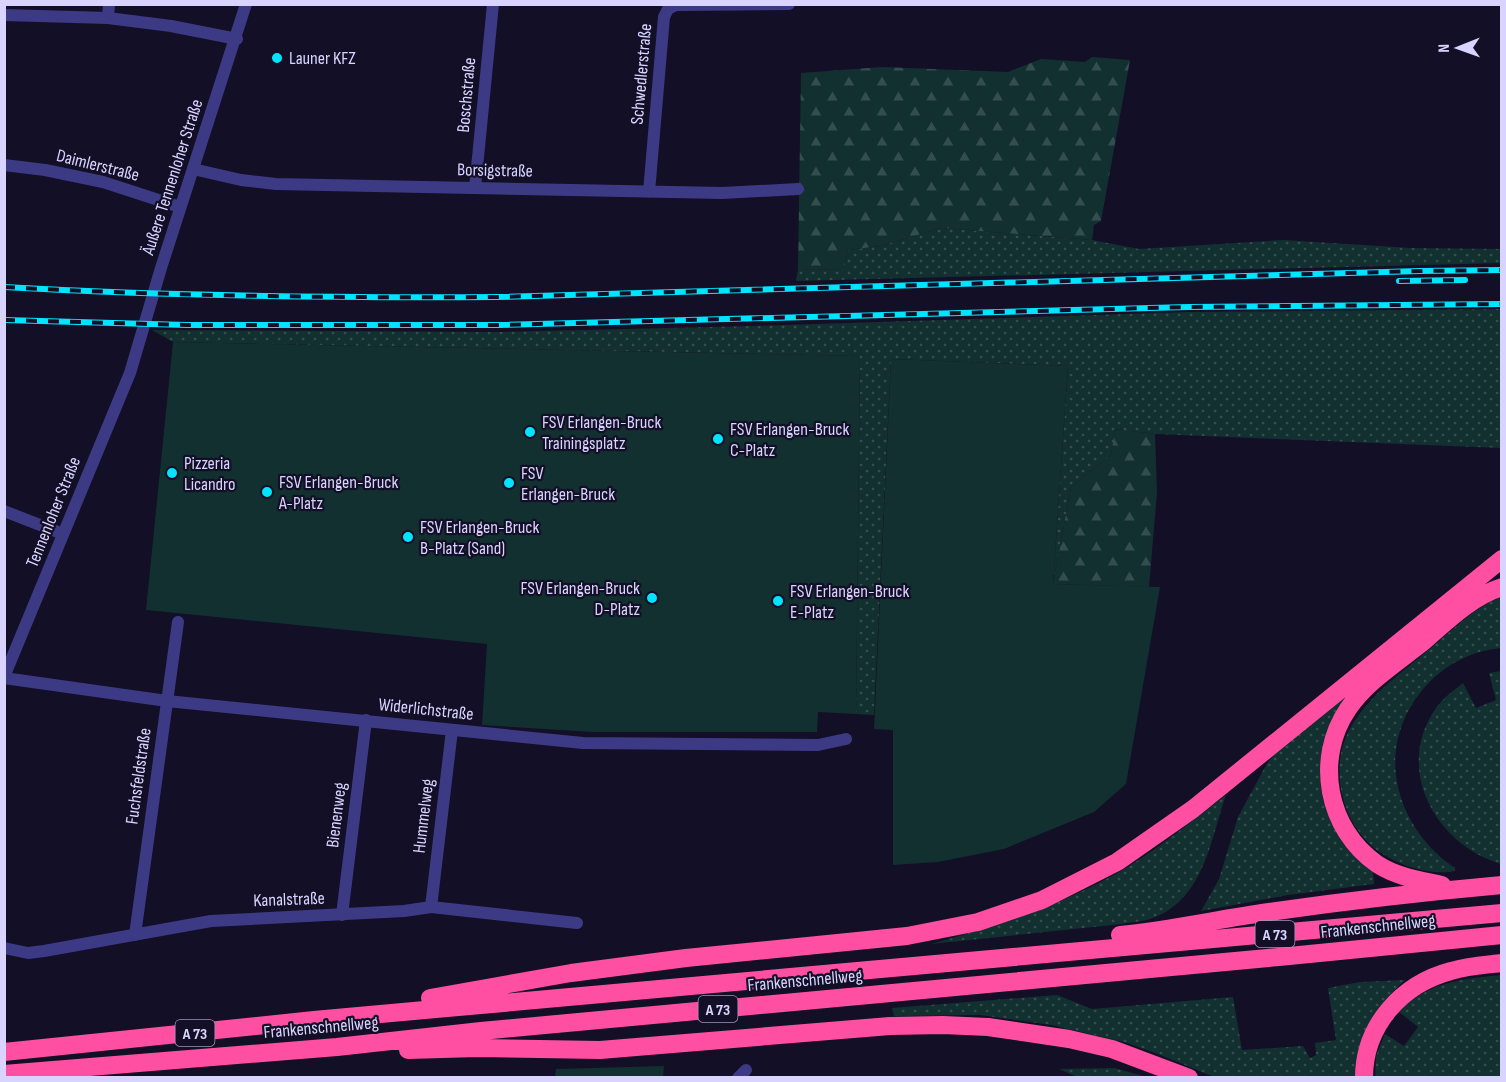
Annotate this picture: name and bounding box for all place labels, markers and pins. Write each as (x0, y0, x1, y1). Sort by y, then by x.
place label: Launer KFZ (289, 48, 356, 69)
marker: Launer KFZ (270, 51, 284, 65)
place label: FSV Erlangen-Bruck Trainingsplatz (542, 412, 662, 454)
place label: FSV Erlangen-Bruck C-Platz (730, 419, 850, 461)
marker: FSV Erlangen-Bruck Trainingsplatz (523, 425, 537, 439)
marker: FSV Erlangen-Bruck C-Platz (711, 432, 725, 446)
place label: Pizzeria Licandro (184, 453, 235, 495)
place label: FSV Erlangen-Bruck (521, 463, 615, 505)
marker: Pizzeria Licandro (165, 466, 179, 480)
place label: FSV Erlangen-Bruck A-Platz (278, 472, 399, 514)
marker: FSV Erlangen-Bruck (502, 476, 516, 490)
marker: FSV Erlangen-Bruck A-Platz (260, 485, 274, 499)
place label: FSV Erlangen-Bruck B-Platz (Sand) (420, 517, 540, 559)
marker: FSV Erlangen-Bruck B-Platz (Sand) (401, 530, 415, 544)
place label: FSV Erlangen-Bruck D-Platz (521, 578, 641, 620)
place label: FSV Erlangen-Bruck E-Platz (790, 581, 910, 623)
marker: FSV Erlangen-Bruck D-Platz (645, 591, 659, 605)
marker: FSV Erlangen-Bruck E-Platz (771, 594, 785, 608)

